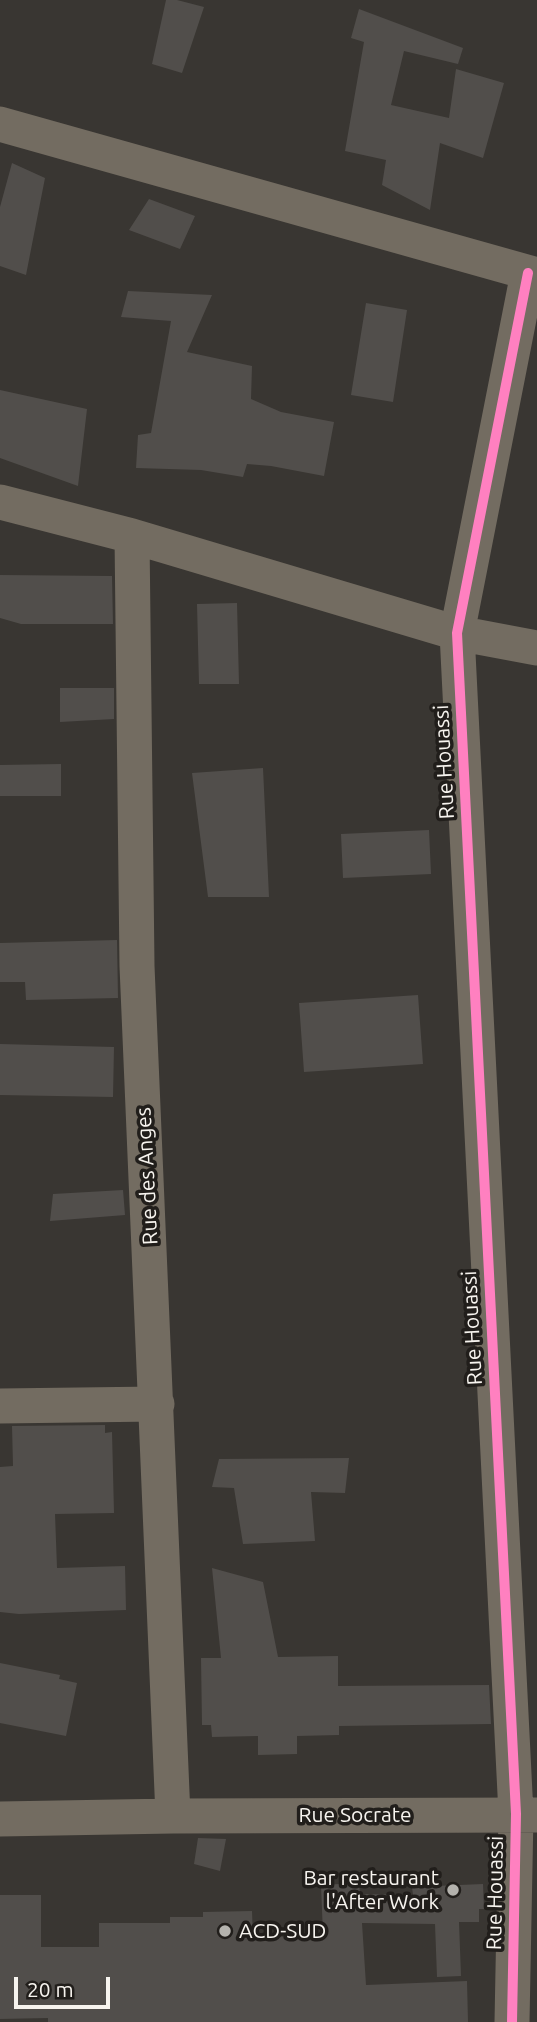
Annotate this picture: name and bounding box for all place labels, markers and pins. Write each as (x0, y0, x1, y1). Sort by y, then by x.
place label: Bar restaurant l'After Work (303, 1865, 439, 1915)
marker: Bar restaurant l'After Work (445, 1882, 461, 1898)
place label: ACD-SUD (239, 1918, 326, 1944)
marker: ACD-SUD (217, 1923, 233, 1939)

